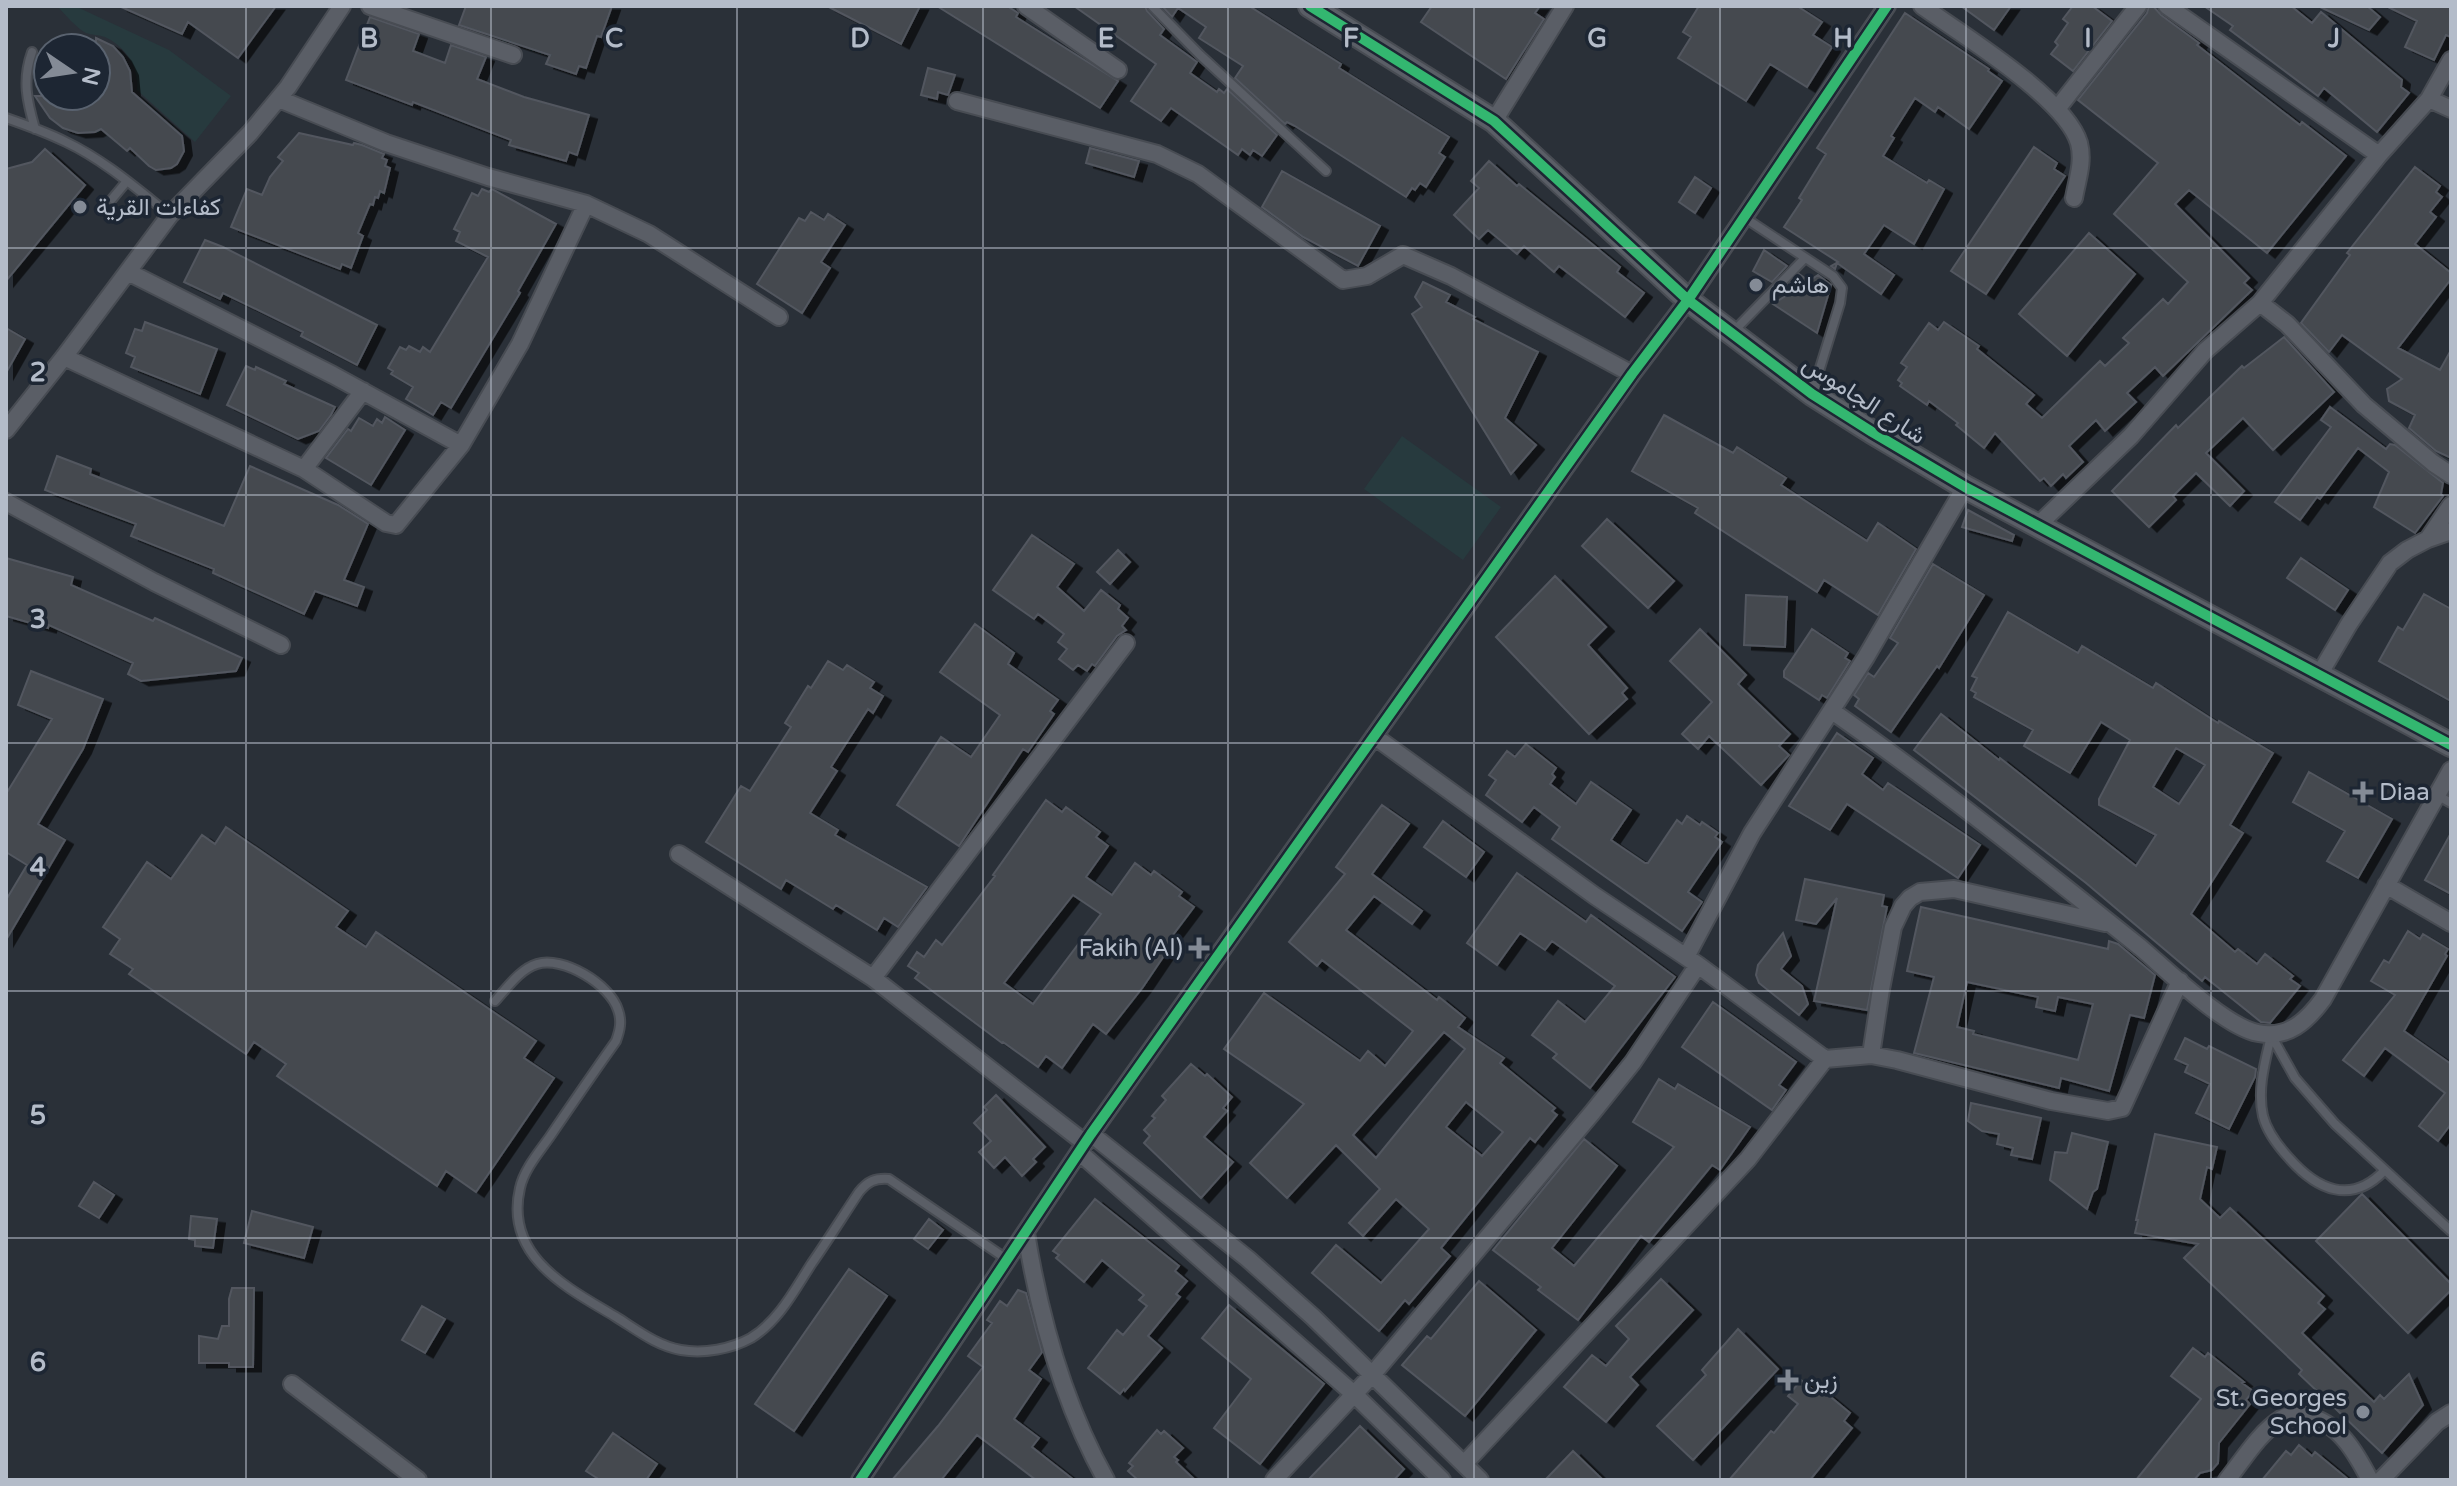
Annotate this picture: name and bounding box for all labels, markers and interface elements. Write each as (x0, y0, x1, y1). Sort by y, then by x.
text: B (360, 23, 378, 54)
text: C (605, 23, 623, 54)
text: D (850, 23, 870, 54)
text: E (1098, 23, 1114, 54)
text: F (1343, 23, 1359, 54)
text: G (1587, 23, 1607, 54)
text: H (1833, 23, 1853, 54)
text: I (2084, 23, 2092, 54)
text: J (2327, 23, 2340, 54)
north arrow (32, 32, 112, 112)
text: N (76, 65, 105, 88)
place label: كفاءات القرية (96, 193, 221, 222)
marker: كفاءات القرية (71, 198, 89, 216)
place label: هاشم (1772, 271, 1829, 301)
marker: هاشم (1747, 276, 1765, 294)
street label: شارع الجاموس (1796, 349, 1931, 452)
text: 2 (30, 357, 46, 388)
text: 3 (30, 604, 46, 635)
place label: Diaa (2379, 778, 2430, 807)
marker: Diaa (2354, 783, 2372, 801)
text: 4 (30, 852, 46, 883)
place label: Fakih (Al) (1078, 934, 1183, 963)
marker: Fakih (Al) (1190, 939, 1208, 957)
text: 5 (30, 1100, 46, 1131)
text: 6 (30, 1347, 46, 1378)
place label: زين (1804, 1366, 1838, 1395)
marker: زين (1779, 1371, 1797, 1389)
place label: St. Georges School (2216, 1384, 2347, 1441)
marker: St. Georges School (2354, 1403, 2372, 1421)

